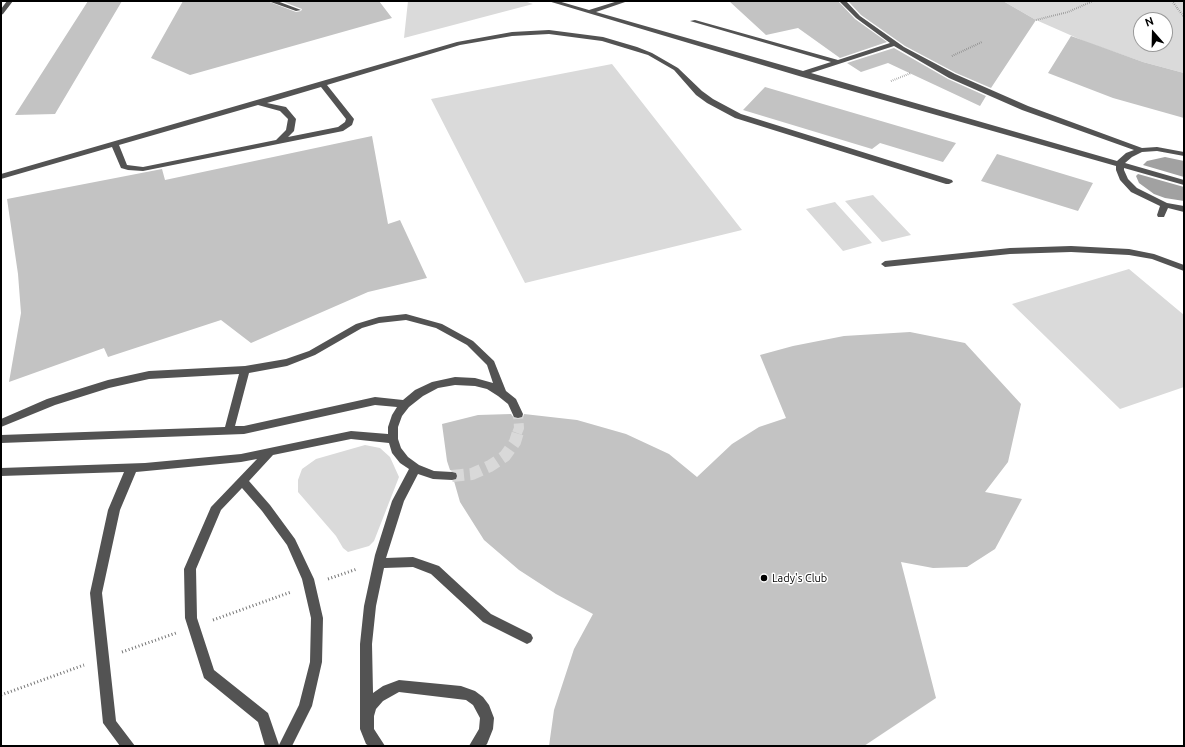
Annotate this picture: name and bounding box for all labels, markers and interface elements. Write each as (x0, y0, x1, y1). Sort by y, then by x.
north arrow (1133, 12, 1173, 52)
text: N (1143, 15, 1155, 29)
place label: Lady's Club (772, 571, 827, 585)
marker: Lady's Club (759, 573, 769, 583)

